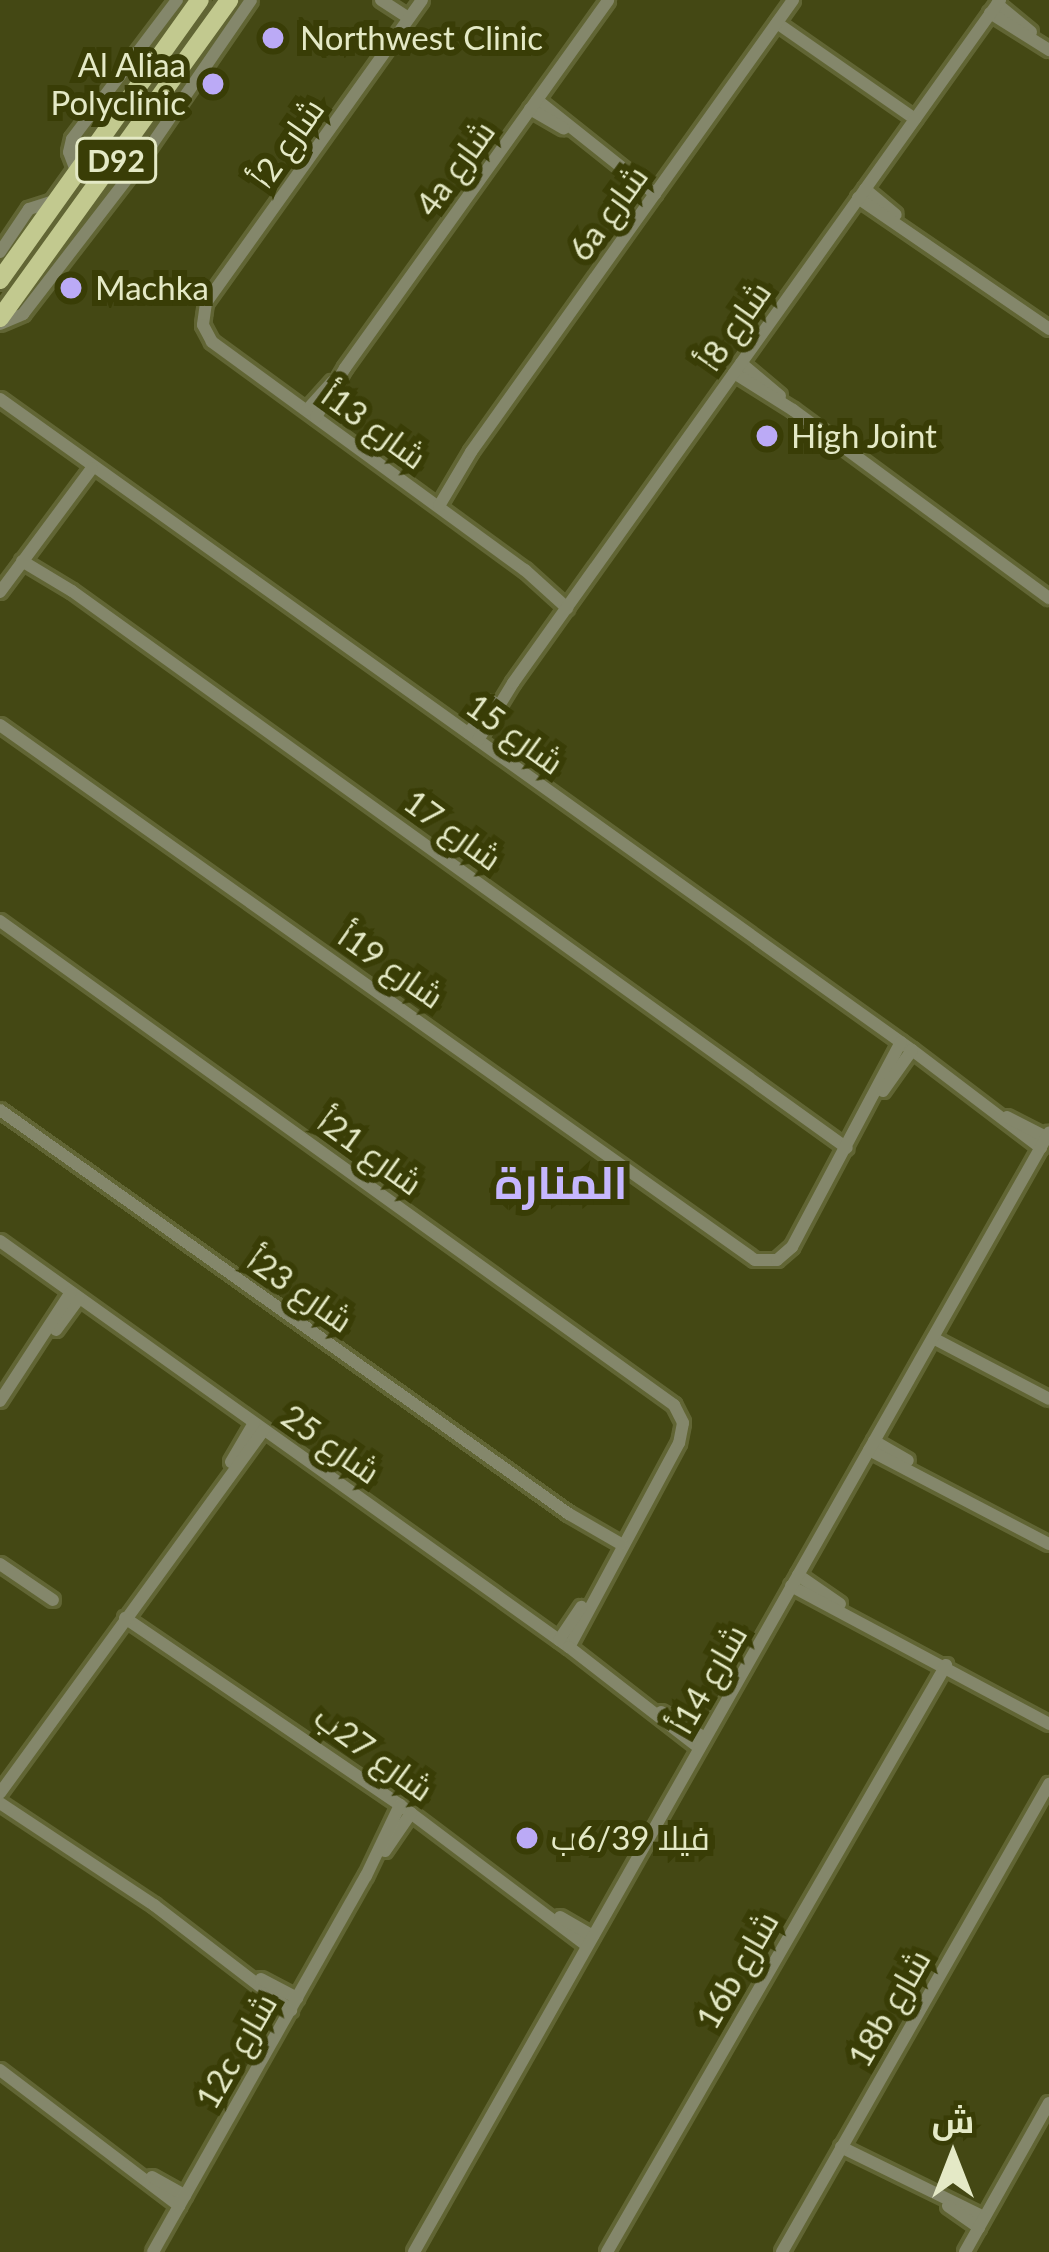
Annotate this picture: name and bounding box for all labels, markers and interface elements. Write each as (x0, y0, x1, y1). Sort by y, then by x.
place label: Northwest Clinic (300, 18, 543, 58)
marker: Northwest Clinic (257, 22, 289, 54)
place label: Al Aliaa Polyclinic (50, 45, 186, 123)
marker: Al Aliaa Polyclinic (197, 68, 229, 100)
street label: شارع 2أ (242, 91, 332, 195)
street label: 4a شارع (407, 113, 503, 223)
road number: D92 (74, 136, 158, 184)
street label: 6a شارع (560, 158, 656, 268)
place label: Machka (95, 268, 209, 308)
street label: شارع 8أ (689, 274, 779, 378)
marker: Machka (58, 275, 84, 301)
street label: شارع 13أ (314, 375, 434, 477)
place label: High Joint (791, 416, 938, 456)
marker: High Joint (754, 423, 780, 449)
street label: شارع 15 (459, 685, 571, 783)
street label: شارع 17 (397, 781, 509, 879)
street label: شارع 19أ (331, 916, 451, 1016)
street label: شارع 21أ (310, 1101, 430, 1203)
district label: المنارة (494, 1156, 628, 1210)
street label: شارع 23أ (240, 1240, 360, 1340)
street label: شارع 25 (274, 1396, 388, 1492)
street label: شارع 14أ (661, 1617, 755, 1741)
street label: شارع 27ب (307, 1697, 441, 1809)
place label: فيلا 6/39ب (551, 1818, 710, 1858)
marker: فيلا 6/39ب (514, 1825, 540, 1851)
street label: 16b شارع (688, 1904, 786, 2036)
street label: 18b شارع (840, 1942, 938, 2074)
street label: 12c شارع (187, 1986, 285, 2116)
north arrow (893, 2096, 1013, 2216)
text: ش (932, 2100, 974, 2140)

